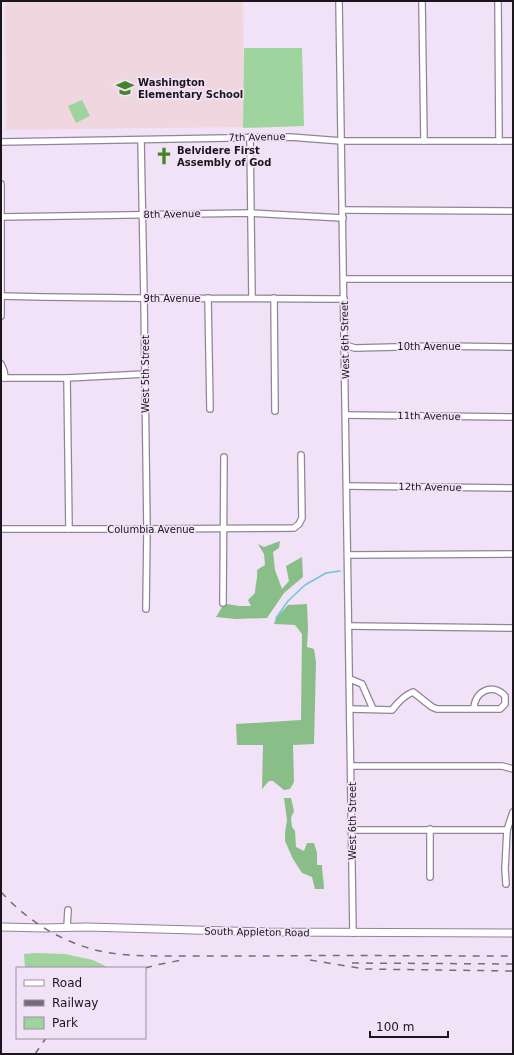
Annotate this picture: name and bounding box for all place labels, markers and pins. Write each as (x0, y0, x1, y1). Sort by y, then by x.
place label: Washington Elementary School (138, 77, 243, 100)
school or university icon: Washington Elementary School (115, 78, 135, 98)
place label: Belvidere First Assembly of God (177, 145, 271, 168)
church icon: Belvidere First Assembly of God (154, 146, 174, 166)

